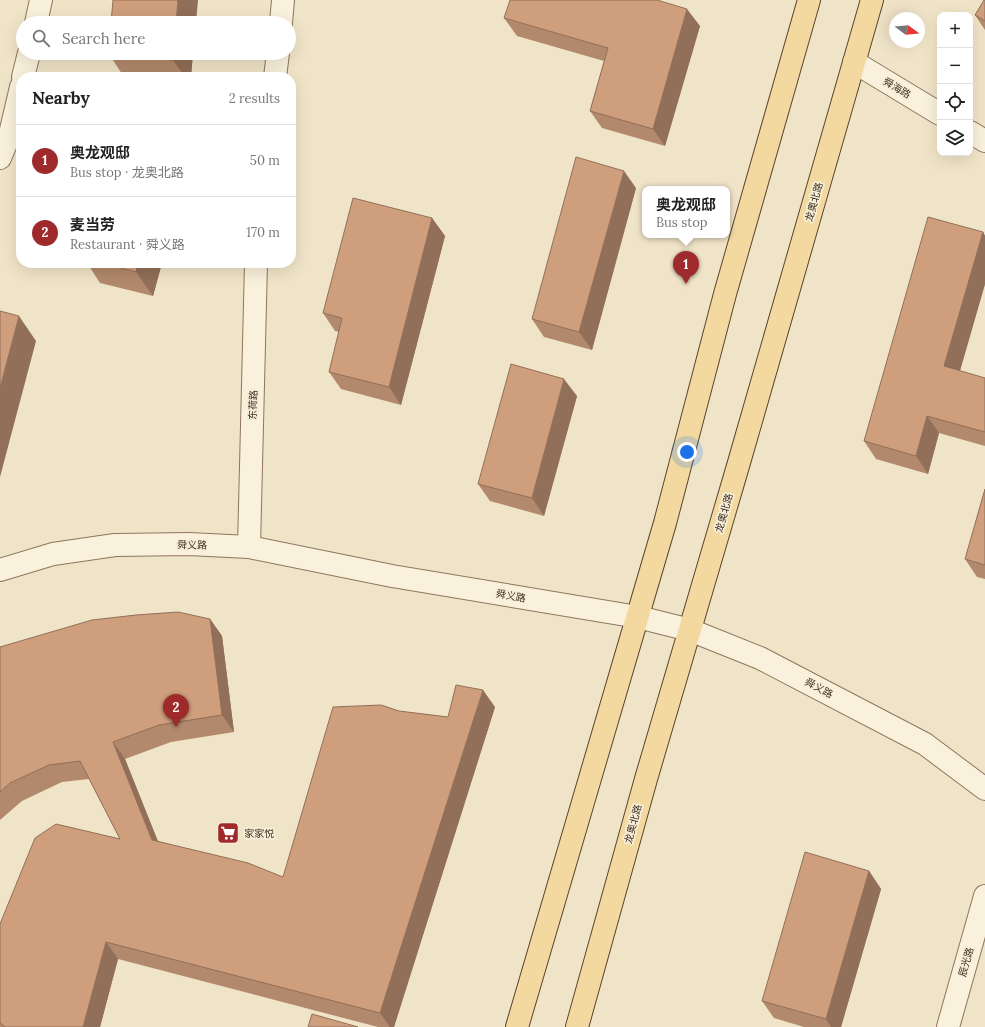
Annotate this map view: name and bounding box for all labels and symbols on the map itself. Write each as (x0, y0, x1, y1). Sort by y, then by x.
north arrow (889, 12, 925, 48)
street label: 舜海路 (881, 75, 913, 101)
street label: 龙奥北路 (802, 181, 826, 223)
pin: 1 (673, 251, 699, 284)
street label: 东荷路 (246, 390, 260, 420)
your location (677, 442, 697, 462)
street label: 龙奥北路 (712, 492, 736, 534)
street label: 舜义路 (177, 538, 207, 552)
street label: 舜义路 (495, 587, 527, 605)
street label: 舜义路 (803, 675, 835, 701)
pin: 2 (163, 694, 189, 727)
street label: 龙奥北路 (622, 803, 644, 845)
supermarket icon: 家家悦 (215, 820, 241, 846)
place label: 家家悦 (244, 827, 274, 840)
street label: 辰光路 (956, 946, 976, 978)

